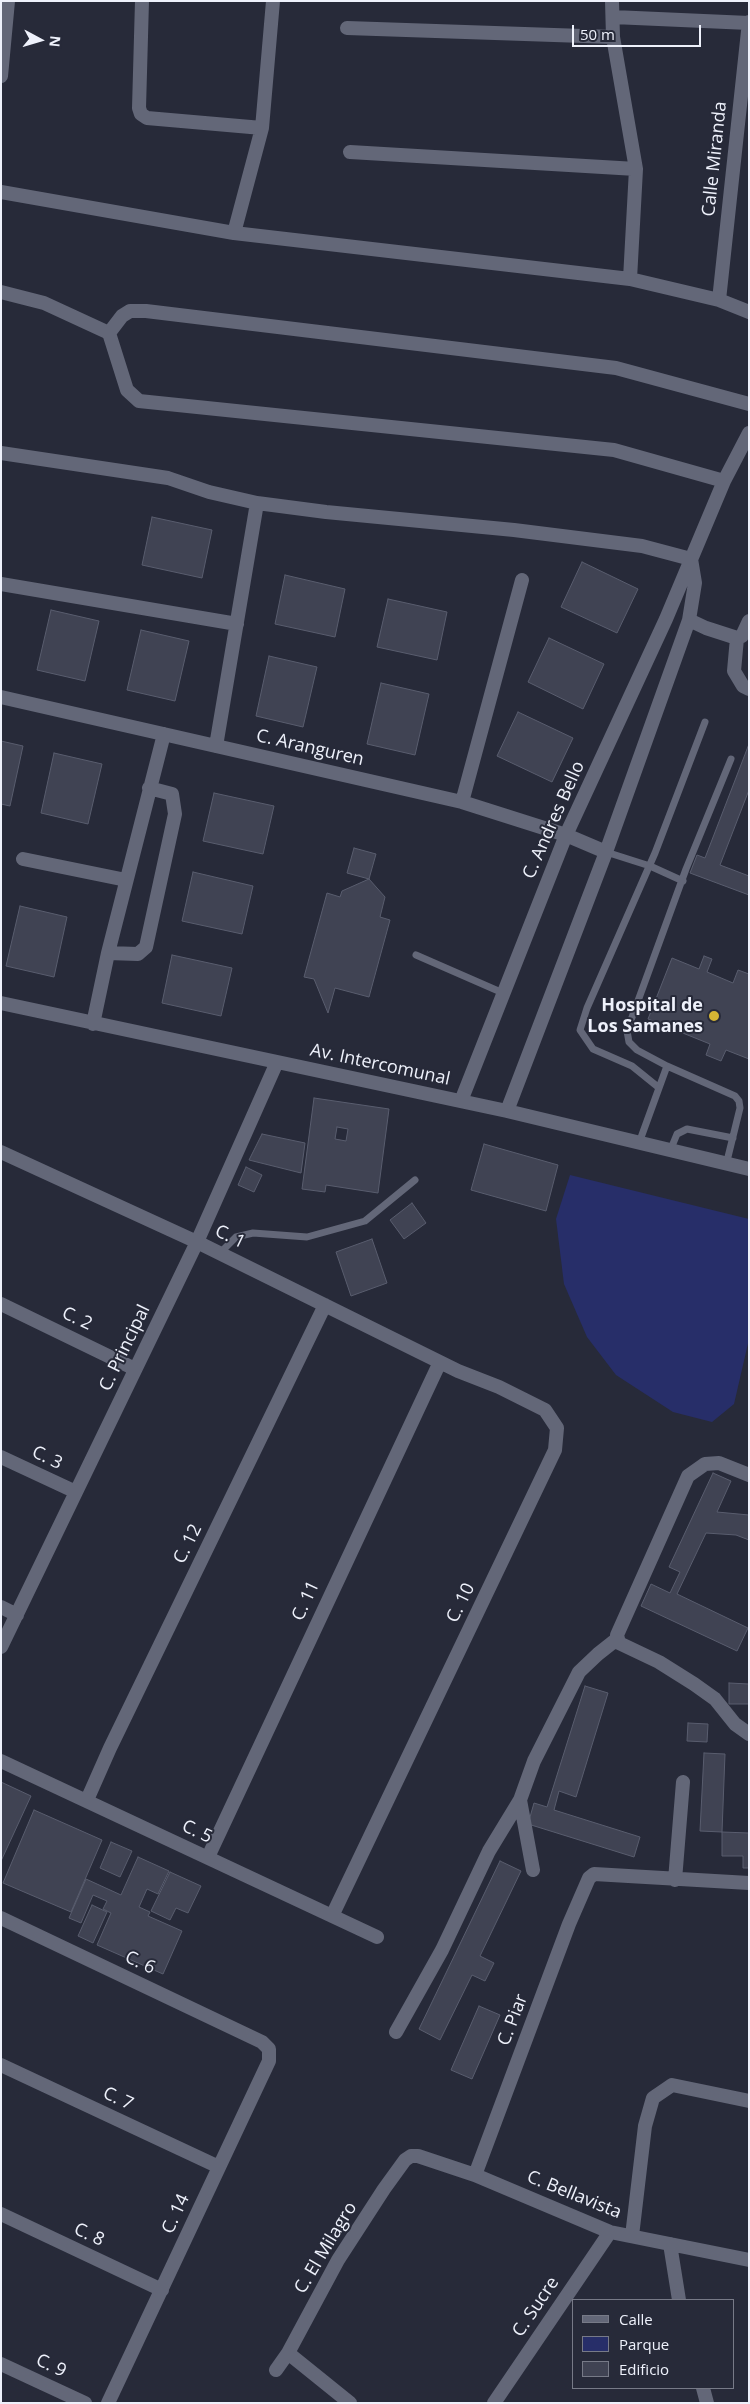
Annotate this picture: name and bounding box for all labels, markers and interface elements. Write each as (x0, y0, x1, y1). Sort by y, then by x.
north arrow (15, 15, 65, 65)
scale bar (575, 15, 704, 47)
text: 50 m (580, 24, 615, 44)
text: N (45, 35, 65, 48)
street label: Calle Miranda (698, 101, 732, 217)
street label: C. Aranguren (254, 725, 366, 771)
street label: C. Andres Bello (518, 758, 590, 882)
place label: Hospital de Los Samanes (587, 995, 703, 1038)
marker: Hospital de Los Samanes (707, 1009, 721, 1023)
street label: Av. Intercomunal (308, 1040, 452, 1090)
street label: C. 1 (211, 1220, 249, 1254)
street label: C. Principal (95, 1301, 155, 1395)
street label: C. 2 (58, 1303, 96, 1335)
street label: C. 3 (28, 1441, 66, 1475)
street label: C. 12 (169, 1521, 207, 1567)
street label: C. 11 (287, 1578, 325, 1624)
street label: C. 10 (442, 1580, 480, 1626)
street label: C. 5 (178, 1816, 216, 1848)
street label: C. 6 (121, 1947, 159, 1979)
street label: C. Piar (493, 1991, 533, 2049)
street label: C. 7 (99, 2083, 137, 2115)
street label: C. Bellavista (524, 2166, 624, 2224)
street label: C. 14 (157, 2191, 195, 2237)
street label: C. El Milagro (290, 2198, 362, 2298)
street label: C. 8 (70, 2219, 108, 2251)
street label: C. Sucre (508, 2273, 564, 2341)
legend (572, 2299, 735, 2389)
text: Calle (619, 2309, 653, 2329)
text: Parque (619, 2334, 669, 2354)
street label: C. 9 (32, 2350, 70, 2382)
text: Edificio (619, 2359, 669, 2379)

